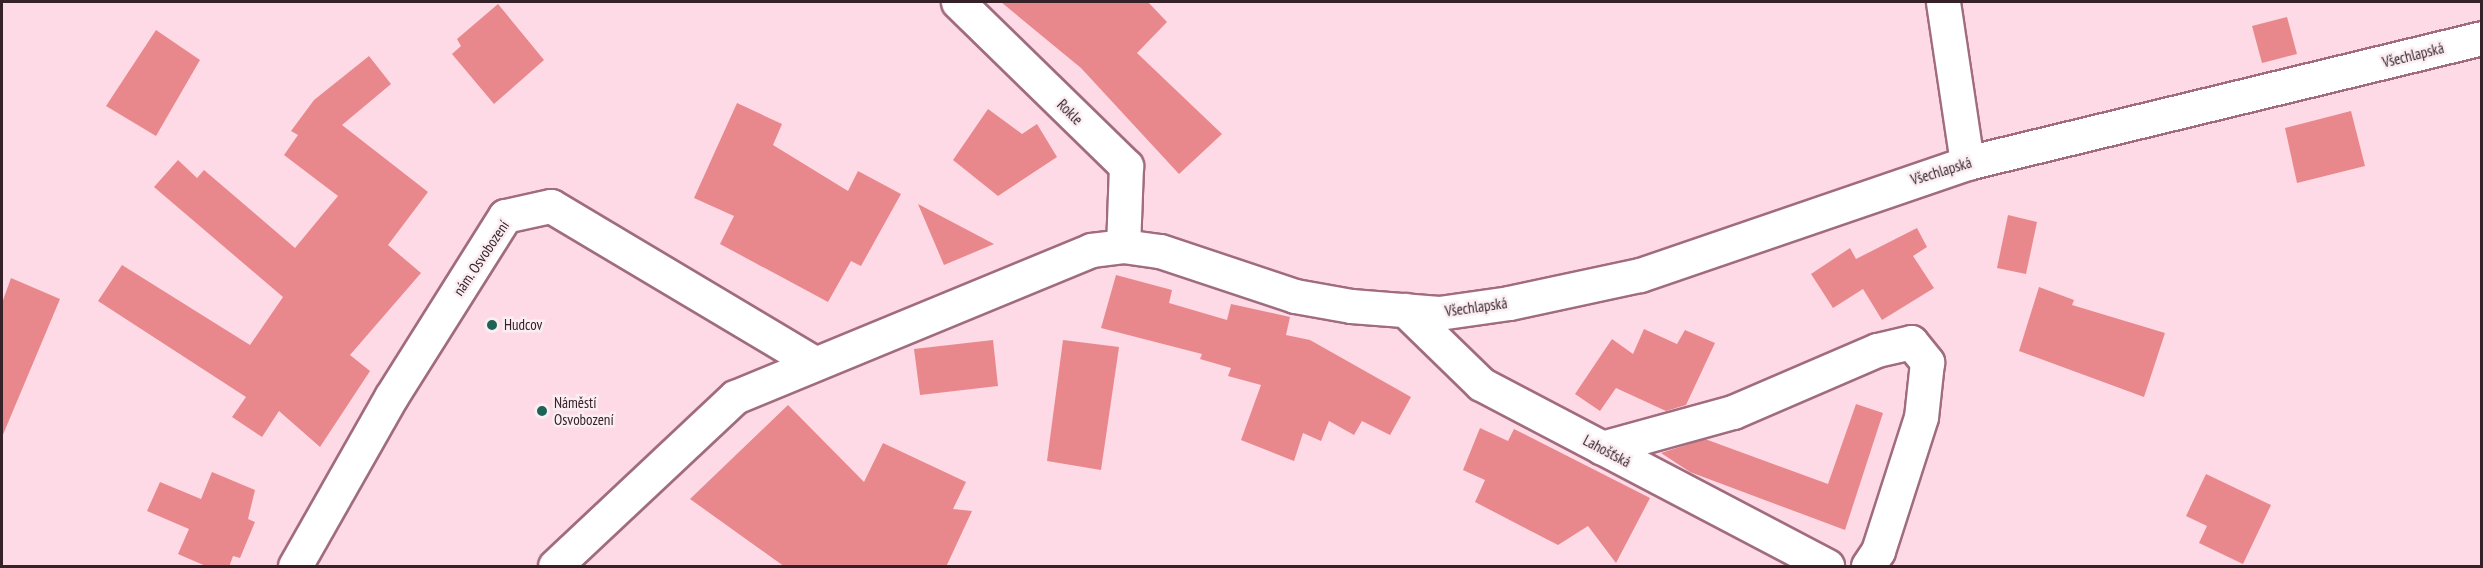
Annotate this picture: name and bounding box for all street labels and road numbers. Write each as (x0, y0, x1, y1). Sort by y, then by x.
street label: Všechlapská (2380, 39, 2446, 71)
street label: Rokle (1054, 96, 1086, 128)
street label: Všechlapská (1908, 153, 1974, 189)
street label: nám. Osvobození (449, 217, 513, 299)
street label: Všechlapská (1444, 294, 1508, 320)
street label: Lahošťská (1580, 431, 1634, 471)

